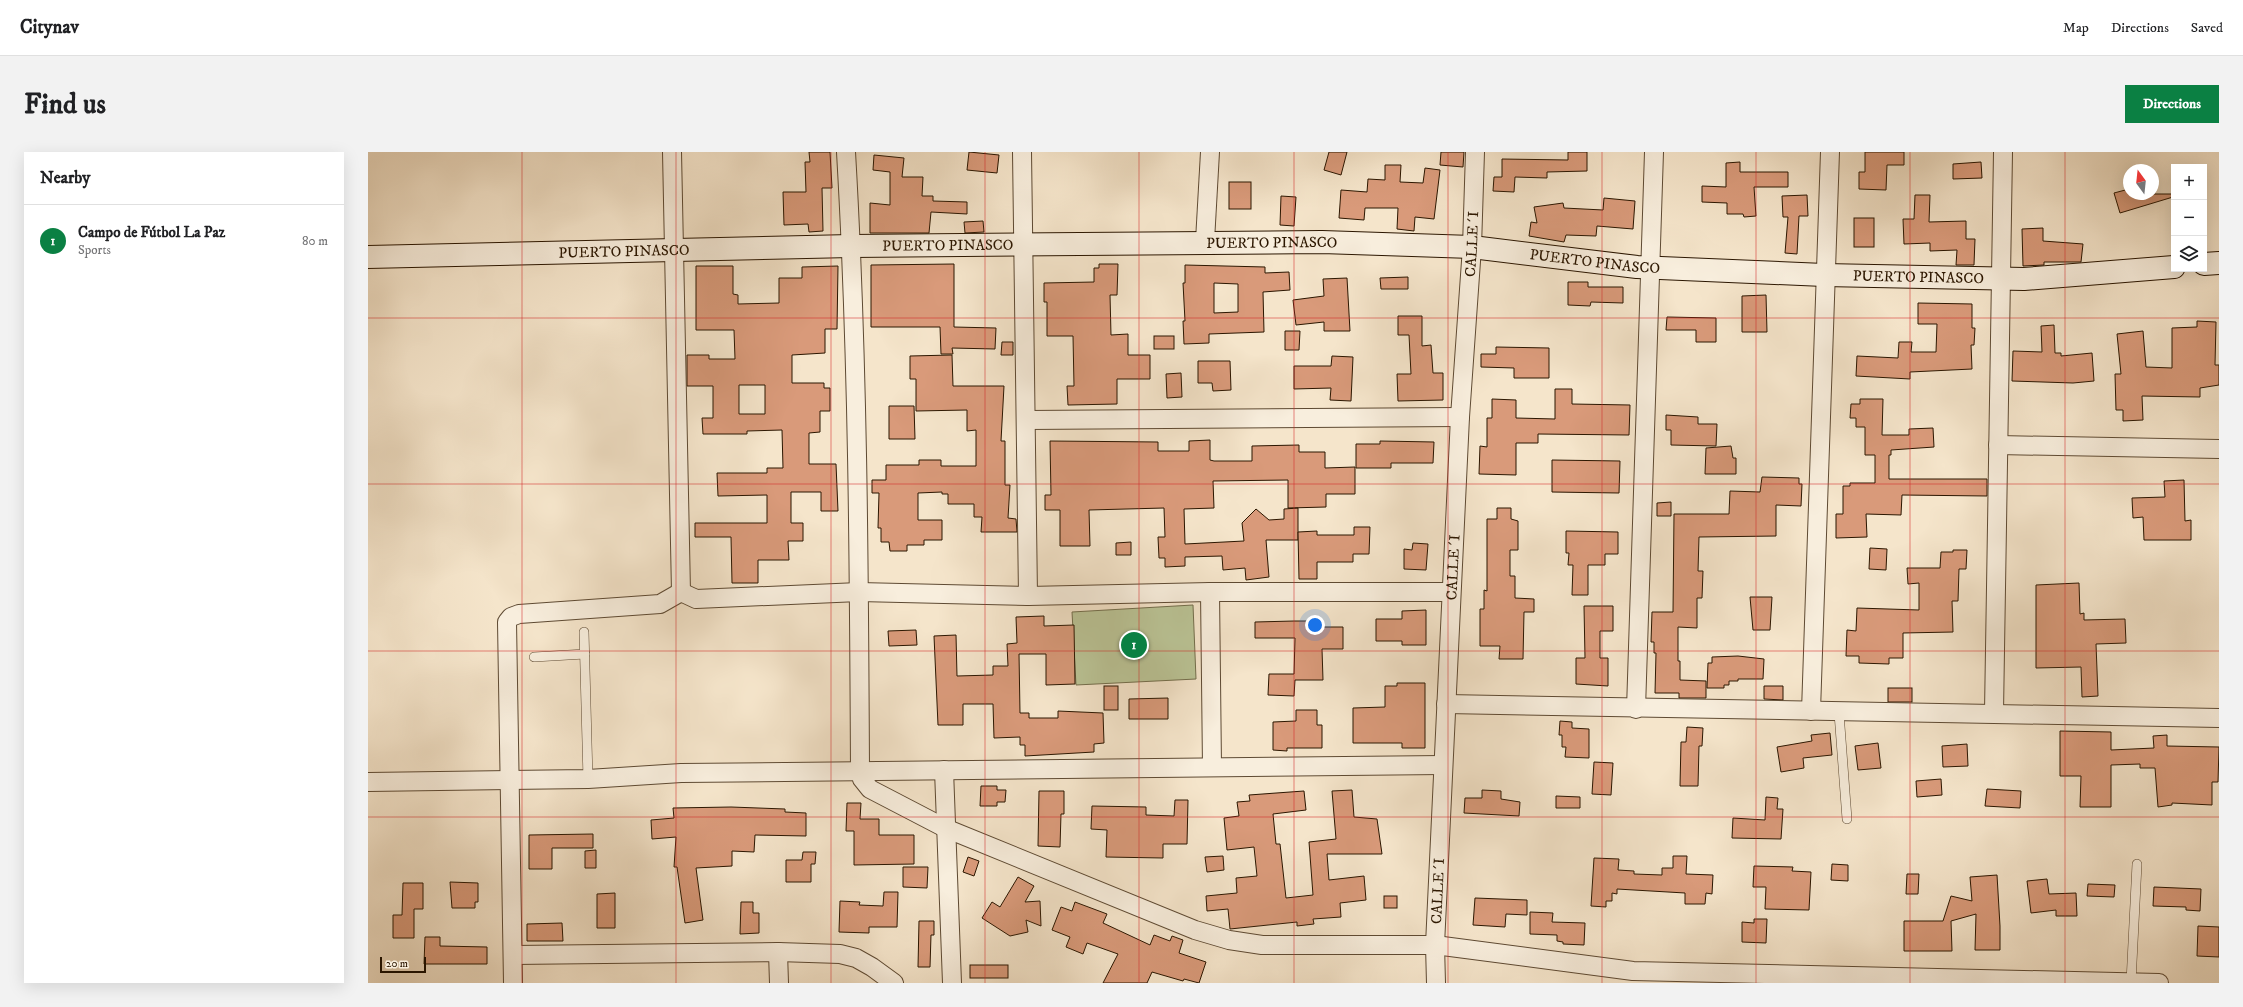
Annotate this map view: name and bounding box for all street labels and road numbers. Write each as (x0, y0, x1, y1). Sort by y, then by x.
street label: CALLE´I (1460, 211, 1483, 278)
street label: PUERTO PINASCO (1206, 232, 1338, 252)
street label: PUERTO PINASCO (882, 235, 1014, 255)
street label: PUERTO PINASCO (558, 240, 690, 262)
street label: PUERTO PINASCO (1529, 245, 1661, 277)
street label: PUERTO PINASCO (1853, 266, 1984, 288)
street label: CALLE´I (1442, 534, 1464, 601)
street label: CALLE´I (1427, 858, 1449, 924)

